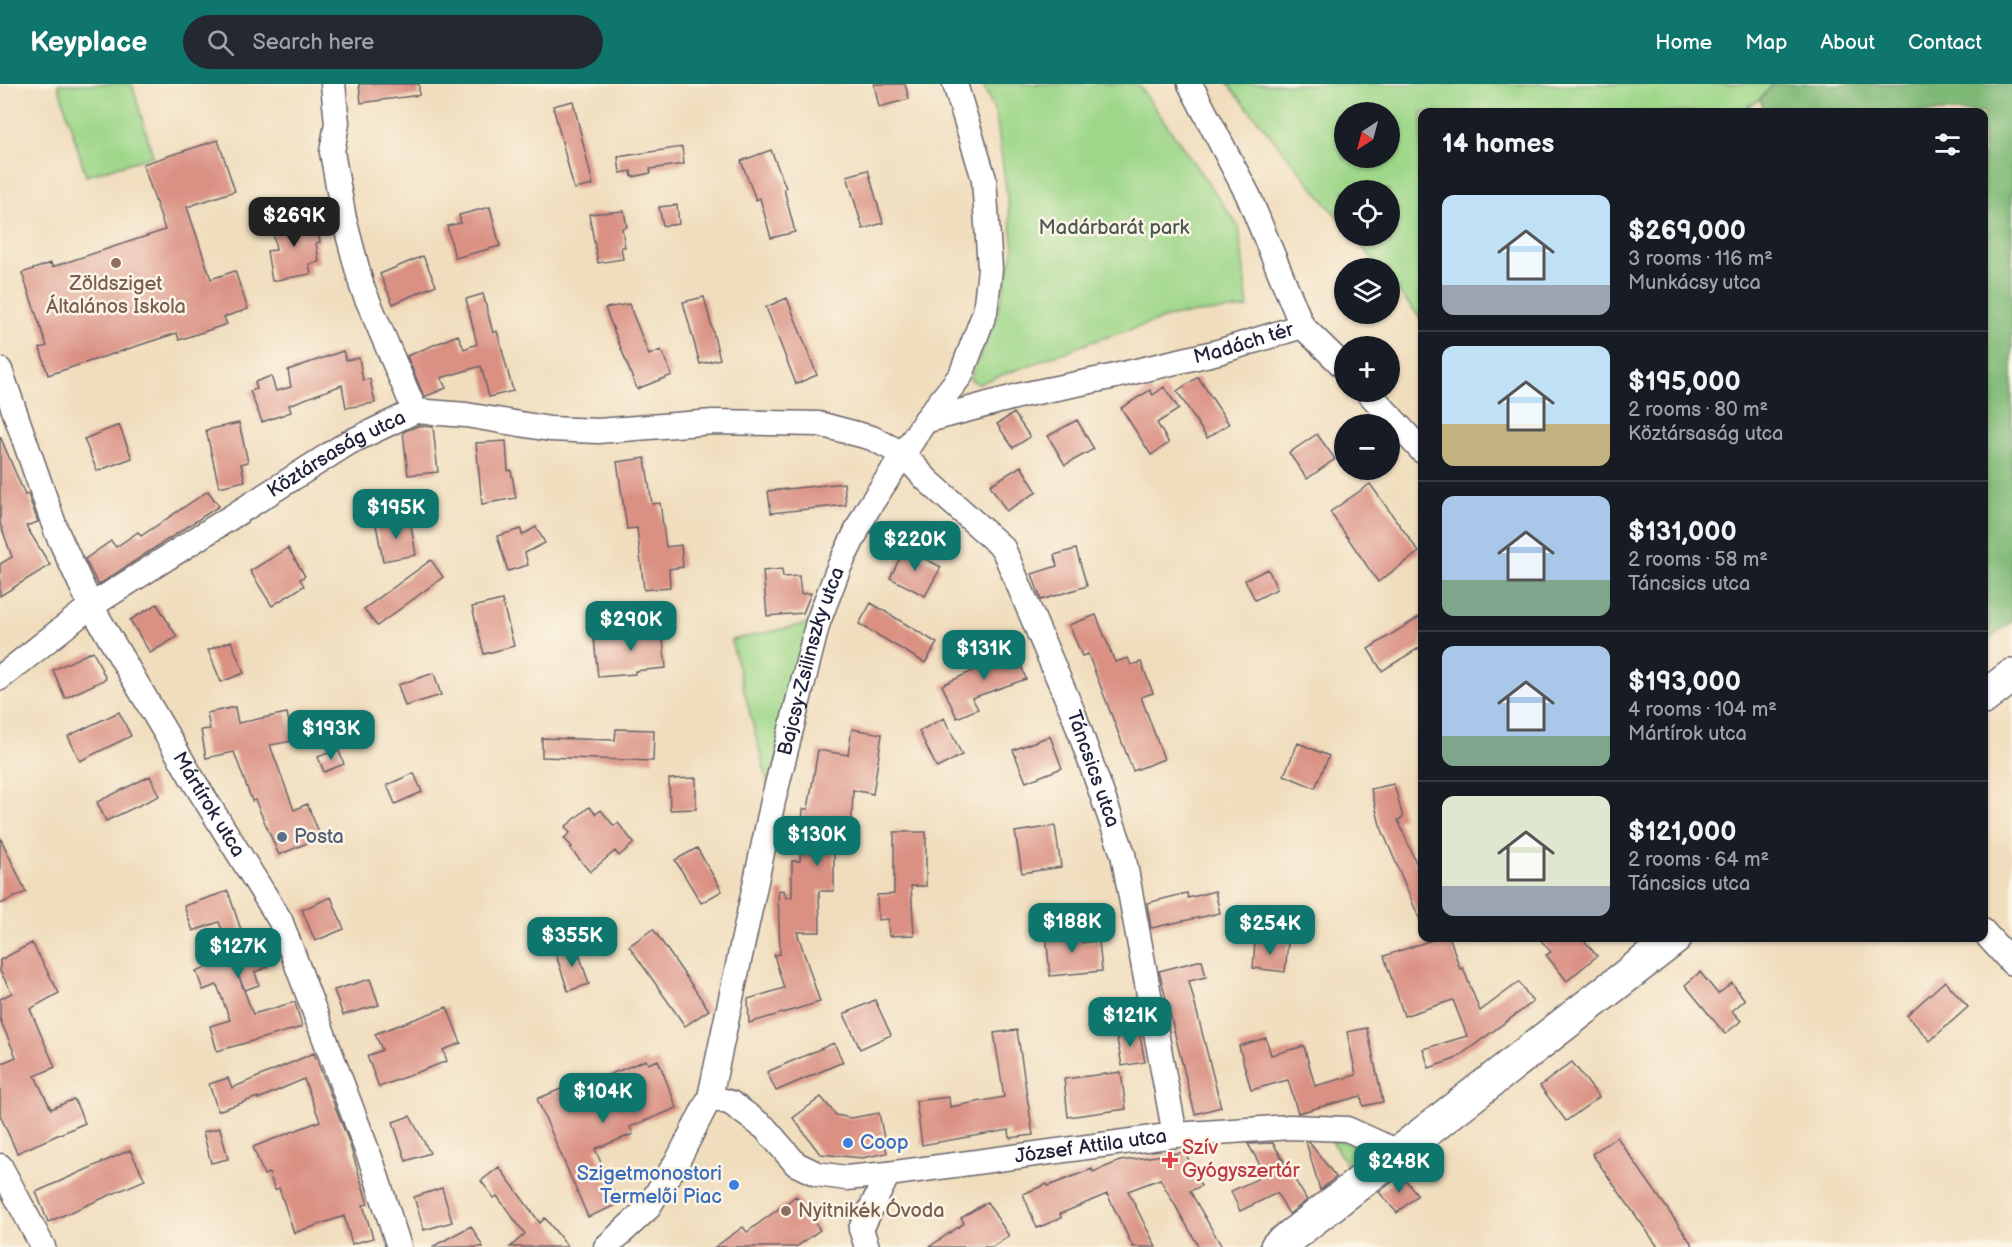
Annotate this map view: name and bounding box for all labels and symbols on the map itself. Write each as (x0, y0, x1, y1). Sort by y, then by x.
north arrow (1334, 102, 1400, 168)
pin: $269K (252, 197, 336, 248)
park label: Madárbarát park (1039, 216, 1190, 240)
marker: Zöldsziget Általános Iskola (109, 256, 123, 270)
place label: Zöldsziget Általános Iskola (46, 272, 186, 319)
street label: Madách tér (1191, 317, 1297, 369)
street label: Köztársaság utca (263, 405, 409, 503)
pin: $195K (354, 489, 438, 540)
pin: $220K (873, 521, 957, 572)
street label: Bajcsy-Zsilinszky utca (773, 564, 850, 758)
pin: $290K (589, 601, 673, 652)
pin: $131K (942, 630, 1026, 681)
street label: Táncsics utca (1061, 707, 1125, 831)
pin: $193K (289, 710, 373, 761)
street label: Mártírok utca (167, 748, 250, 862)
pin: $130K (775, 816, 859, 867)
place label: Posta (294, 825, 344, 849)
marker: Posta (275, 830, 289, 844)
pin: $188K (1030, 903, 1114, 954)
pin: $254K (1228, 905, 1312, 956)
pin: $355K (530, 917, 614, 968)
pin: $127K (196, 928, 280, 979)
pin: $121K (1088, 997, 1172, 1048)
pin: $104K (561, 1073, 645, 1124)
street label: József Attila utca (1013, 1124, 1168, 1169)
place label: Coop (860, 1131, 909, 1155)
marker: Coop (841, 1136, 855, 1150)
place label: Szív Gyógyszertár (1182, 1136, 1301, 1183)
pin: $248K (1357, 1143, 1441, 1194)
marker: Szív Gyógyszertár (1163, 1153, 1177, 1167)
place label: Szigetmonostori Termelői Piac (577, 1162, 722, 1209)
marker: Szigetmonostori Termelői Piac (727, 1178, 741, 1192)
place label: Nyitnikék Óvoda (798, 1198, 945, 1223)
marker: Nyitnikék Óvoda (779, 1204, 793, 1218)

